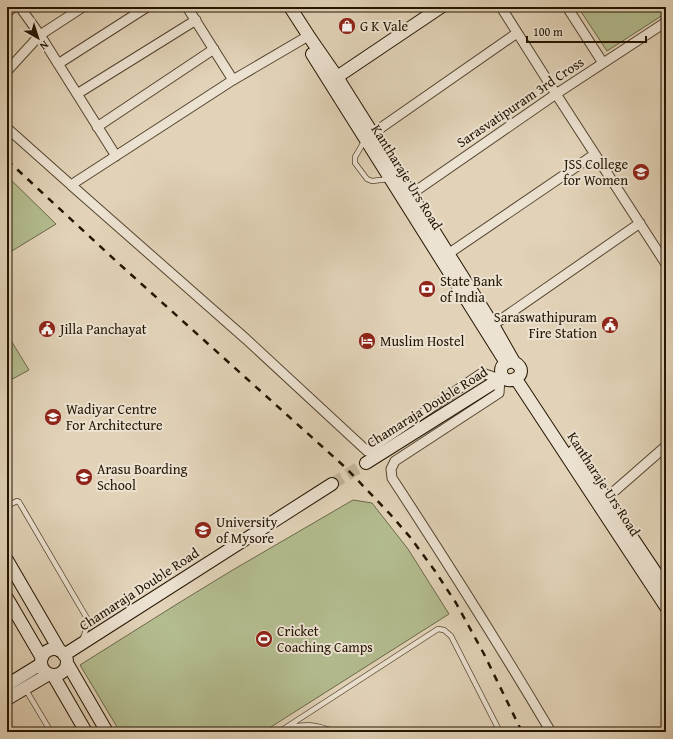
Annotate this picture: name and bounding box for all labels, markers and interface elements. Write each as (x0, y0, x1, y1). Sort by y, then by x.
shop icon: G K Vale (337, 16, 357, 36)
place label: G K Vale (360, 16, 409, 36)
north arrow (18, 18, 58, 58)
scale bar (527, 18, 646, 44)
text: 100 m (533, 23, 563, 40)
text: N (36, 37, 52, 55)
street label: Sarasvatipuram 3rd Cross (452, 52, 588, 152)
street label: Kantharaje Urs Road (367, 120, 448, 234)
place label: JSS College for Women (562, 154, 628, 190)
school or university icon: JSS College for Women (631, 162, 651, 182)
place label: State Bank of India (440, 271, 503, 307)
bank icon: State Bank of India (417, 279, 437, 299)
place label: Saraswathipuram Fire Station (494, 307, 598, 343)
public building icon: Saraswathipuram Fire Station (600, 315, 620, 335)
public building icon: Jilla Panchayat (37, 319, 57, 339)
place label: Jilla Panchayat (58, 319, 147, 339)
hotel icon: Muslim Hostel (357, 331, 377, 351)
place label: Muslim Hostel (380, 331, 464, 351)
street label: Chamaraja Double Road (363, 361, 492, 452)
place label: Wadiyar Centre For Architecture (66, 399, 163, 435)
school or university icon: Wadiyar Centre For Architecture (43, 407, 63, 427)
street label: Kantharaje Urs Road (563, 428, 646, 541)
place label: Arasu Boarding School (97, 459, 188, 495)
school or university icon: Arasu Boarding School (74, 467, 94, 487)
place label: University of Mysore (216, 512, 277, 548)
school or university icon: University of Mysore (193, 520, 213, 540)
street label: Chamaraja Double Road (75, 542, 203, 635)
place label: Cricket Coaching Camps (277, 621, 373, 657)
sports icon: Cricket Coaching Camps (254, 629, 274, 649)

